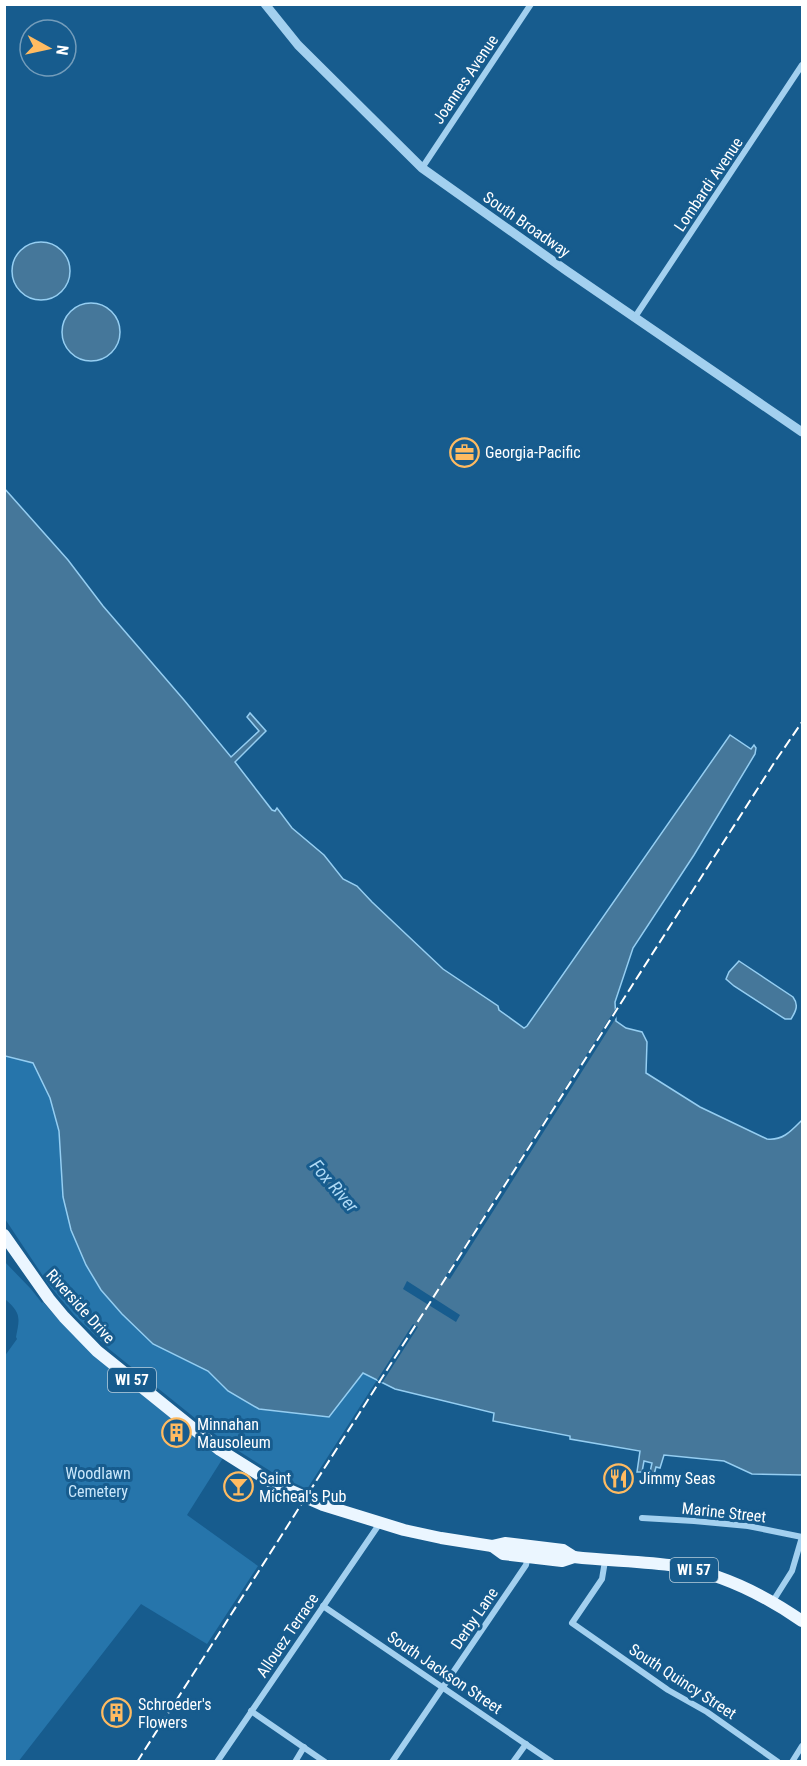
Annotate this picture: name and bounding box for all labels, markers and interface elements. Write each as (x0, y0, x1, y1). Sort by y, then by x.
north arrow (18, 18, 78, 78)
street label: Joannes Avenue (429, 31, 502, 127)
text: N (52, 44, 72, 56)
street label: Lombardi Avenue (670, 134, 747, 235)
street label: South Broadway (480, 187, 574, 262)
office icon: Georgia-Pacific (448, 436, 480, 468)
place label: Georgia-Pacific (485, 443, 581, 462)
water label: Fox River (306, 1155, 363, 1217)
street label: Riverside Drive (42, 1265, 119, 1347)
road number: WI 57 (108, 1368, 156, 1392)
place label: Minnahan Mausoleum (197, 1415, 271, 1452)
building icon: Minnahan Mausoleum (160, 1417, 192, 1449)
restaurant icon: Jimmy Seas (602, 1462, 634, 1494)
park label: Woodlawn Cemetery (65, 1464, 131, 1501)
place label: Saint Micheal's Pub (259, 1469, 346, 1506)
place label: Jimmy Seas (639, 1469, 716, 1488)
bar icon: Saint Micheal's Pub (222, 1471, 254, 1503)
street label: Marine Street (681, 1499, 767, 1526)
road number: WI 57 (670, 1558, 718, 1582)
street label: Derby Lane (447, 1584, 502, 1653)
street label: Allouez Terrace (252, 1590, 322, 1681)
street label: South Jackson Street (384, 1627, 506, 1718)
street label: South Quincy Street (625, 1640, 740, 1723)
place label: Schroeder's Flowers (138, 1695, 212, 1732)
building icon: Schroeder's Flowers (101, 1697, 133, 1729)

